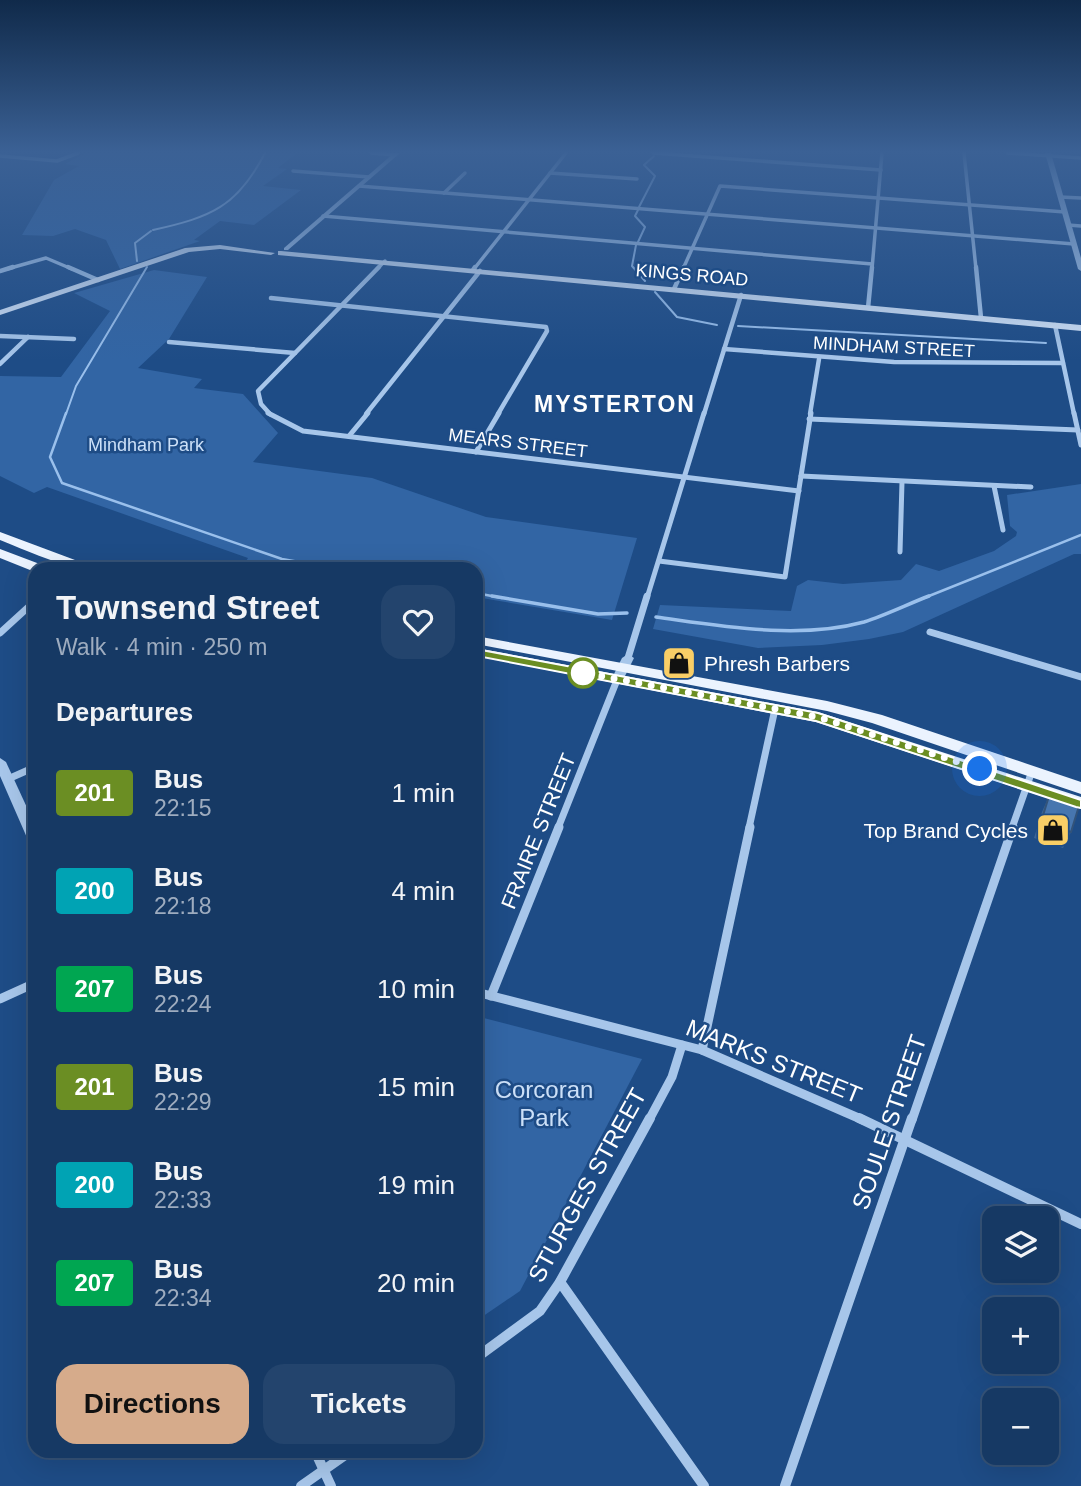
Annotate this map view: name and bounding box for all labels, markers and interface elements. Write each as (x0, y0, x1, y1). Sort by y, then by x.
street label: KINGS ROAD (635, 260, 749, 290)
street label: MINDHAM STREET (813, 333, 975, 361)
district label: MYSTERTON (534, 391, 696, 417)
street label: MEARS STREET (447, 425, 589, 461)
park label: Mindham Park (88, 435, 205, 455)
button: heart (381, 585, 455, 659)
text: Townsend Street (56, 589, 319, 626)
text: Walk · 4 min · 250 m (56, 634, 267, 660)
shop icon: Phresh Barbers (660, 644, 698, 682)
place label: Phresh Barbers (704, 652, 850, 675)
unlabelled marker (568, 658, 598, 688)
text: Departures (56, 697, 193, 727)
street label: FRAIRE STREET (496, 750, 580, 912)
your location (962, 751, 997, 786)
text: Bus (154, 764, 203, 794)
text: 1 min (391, 778, 455, 808)
text: 201 (74, 779, 115, 806)
text: 22:15 (154, 795, 212, 821)
shop icon: Top Brand Cycles (1034, 811, 1072, 849)
place label: Top Brand Cycles (863, 819, 1028, 842)
text: Bus (154, 862, 203, 892)
text: 4 min (391, 876, 455, 906)
text: 200 (74, 877, 115, 904)
text: 22:18 (154, 893, 212, 919)
text: Bus (154, 960, 203, 990)
text: 10 min (377, 974, 455, 1004)
text: 207 (74, 975, 115, 1002)
text: 22:24 (154, 991, 212, 1017)
street label: MARKS STREET (682, 1014, 866, 1109)
street label: SOULE STREET (846, 1031, 932, 1213)
text: Bus (154, 1058, 203, 1088)
text: 15 min (377, 1072, 455, 1102)
text: 201 (74, 1073, 115, 1100)
park label: Corcoran Park (495, 1076, 593, 1131)
street label: STURGES STREET (523, 1083, 652, 1287)
text: 22:29 (154, 1089, 212, 1115)
text: Bus (154, 1156, 203, 1186)
text: 19 min (377, 1170, 455, 1200)
text: 200 (74, 1171, 115, 1198)
text: 22:33 (154, 1187, 212, 1213)
map controls (982, 1206, 1059, 1465)
button: layers (982, 1206, 1059, 1283)
text: Bus (154, 1254, 203, 1284)
text: 20 min (377, 1268, 455, 1298)
text: 207 (74, 1269, 115, 1296)
text: 22:34 (154, 1285, 212, 1311)
button: + (982, 1297, 1059, 1374)
button: Directions (56, 1364, 249, 1444)
button: Tickets (263, 1364, 455, 1444)
button: − (982, 1388, 1059, 1465)

